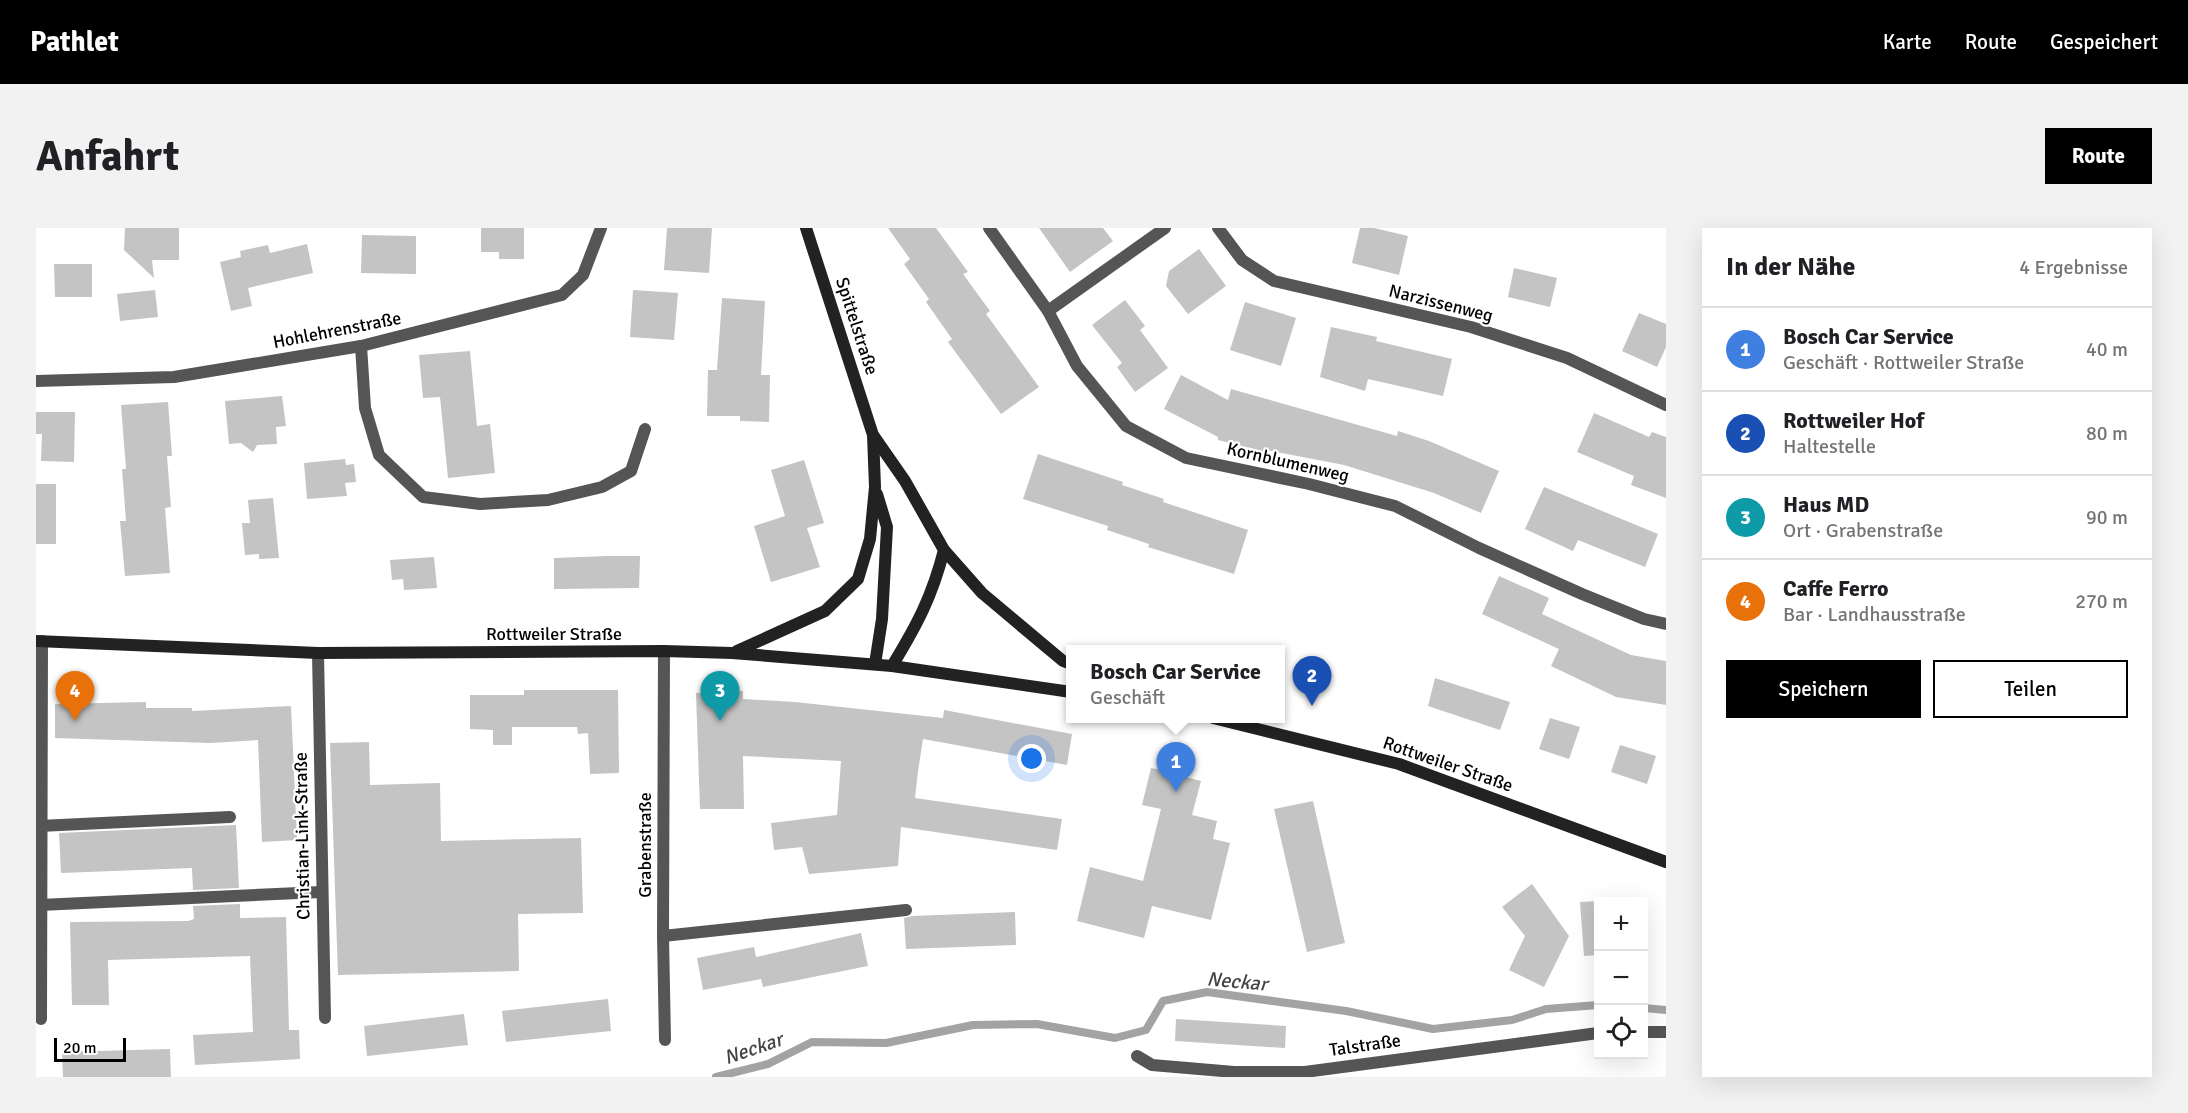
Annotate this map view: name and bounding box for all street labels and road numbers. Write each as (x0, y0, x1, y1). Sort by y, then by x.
street label: Spittelstraße (831, 274, 883, 378)
street label: Narzissenweg (1387, 279, 1495, 327)
street label: Hohlehrenstraße (271, 307, 403, 353)
street label: Kornblumenweg (1225, 437, 1351, 487)
street label: Rottweiler Straße (486, 623, 622, 645)
street label: Rottweiler Straße (1380, 731, 1516, 797)
street label: Christian-Link-Straße (290, 752, 314, 920)
street label: Grabenstraße (634, 792, 656, 898)
street label: Talstraße (1328, 1029, 1402, 1061)

